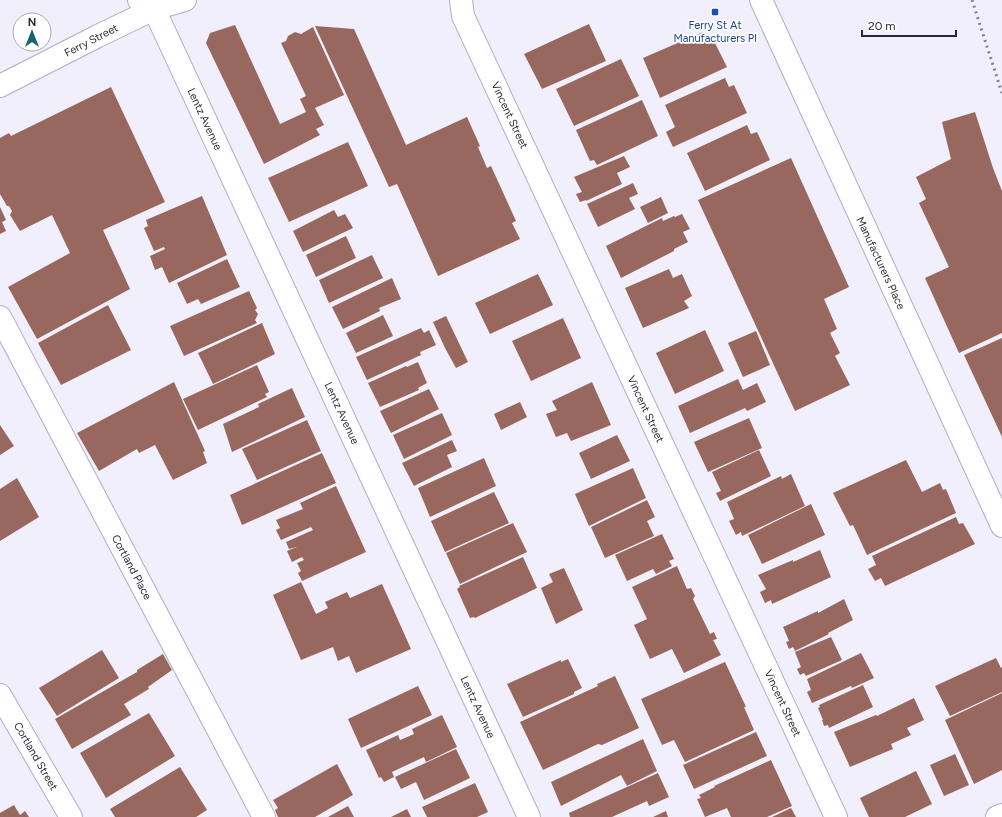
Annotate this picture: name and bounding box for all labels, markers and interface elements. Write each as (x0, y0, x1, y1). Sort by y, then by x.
marker: Ferry St At Manufacturers Pl (710, 7, 720, 17)
north arrow (12, 12, 52, 52)
scale bar (862, 12, 956, 38)
text: N (28, 16, 36, 29)
place label: Ferry St At Manufacturers Pl (673, 19, 757, 45)
text: 20 m (868, 19, 896, 33)
street label: Ferry Street (62, 21, 120, 60)
street label: Vincent Street (488, 80, 531, 151)
street label: Lentz Avenue (184, 86, 225, 152)
street label: Manufacturers Place (853, 215, 908, 312)
street label: Vincent Street (624, 374, 667, 445)
street label: Lentz Avenue (321, 380, 362, 446)
street label: Cortland Place (109, 532, 154, 602)
street label: Vincent Street (761, 668, 804, 739)
street label: Lentz Avenue (457, 674, 498, 740)
street label: Cortland Street (11, 720, 60, 793)

